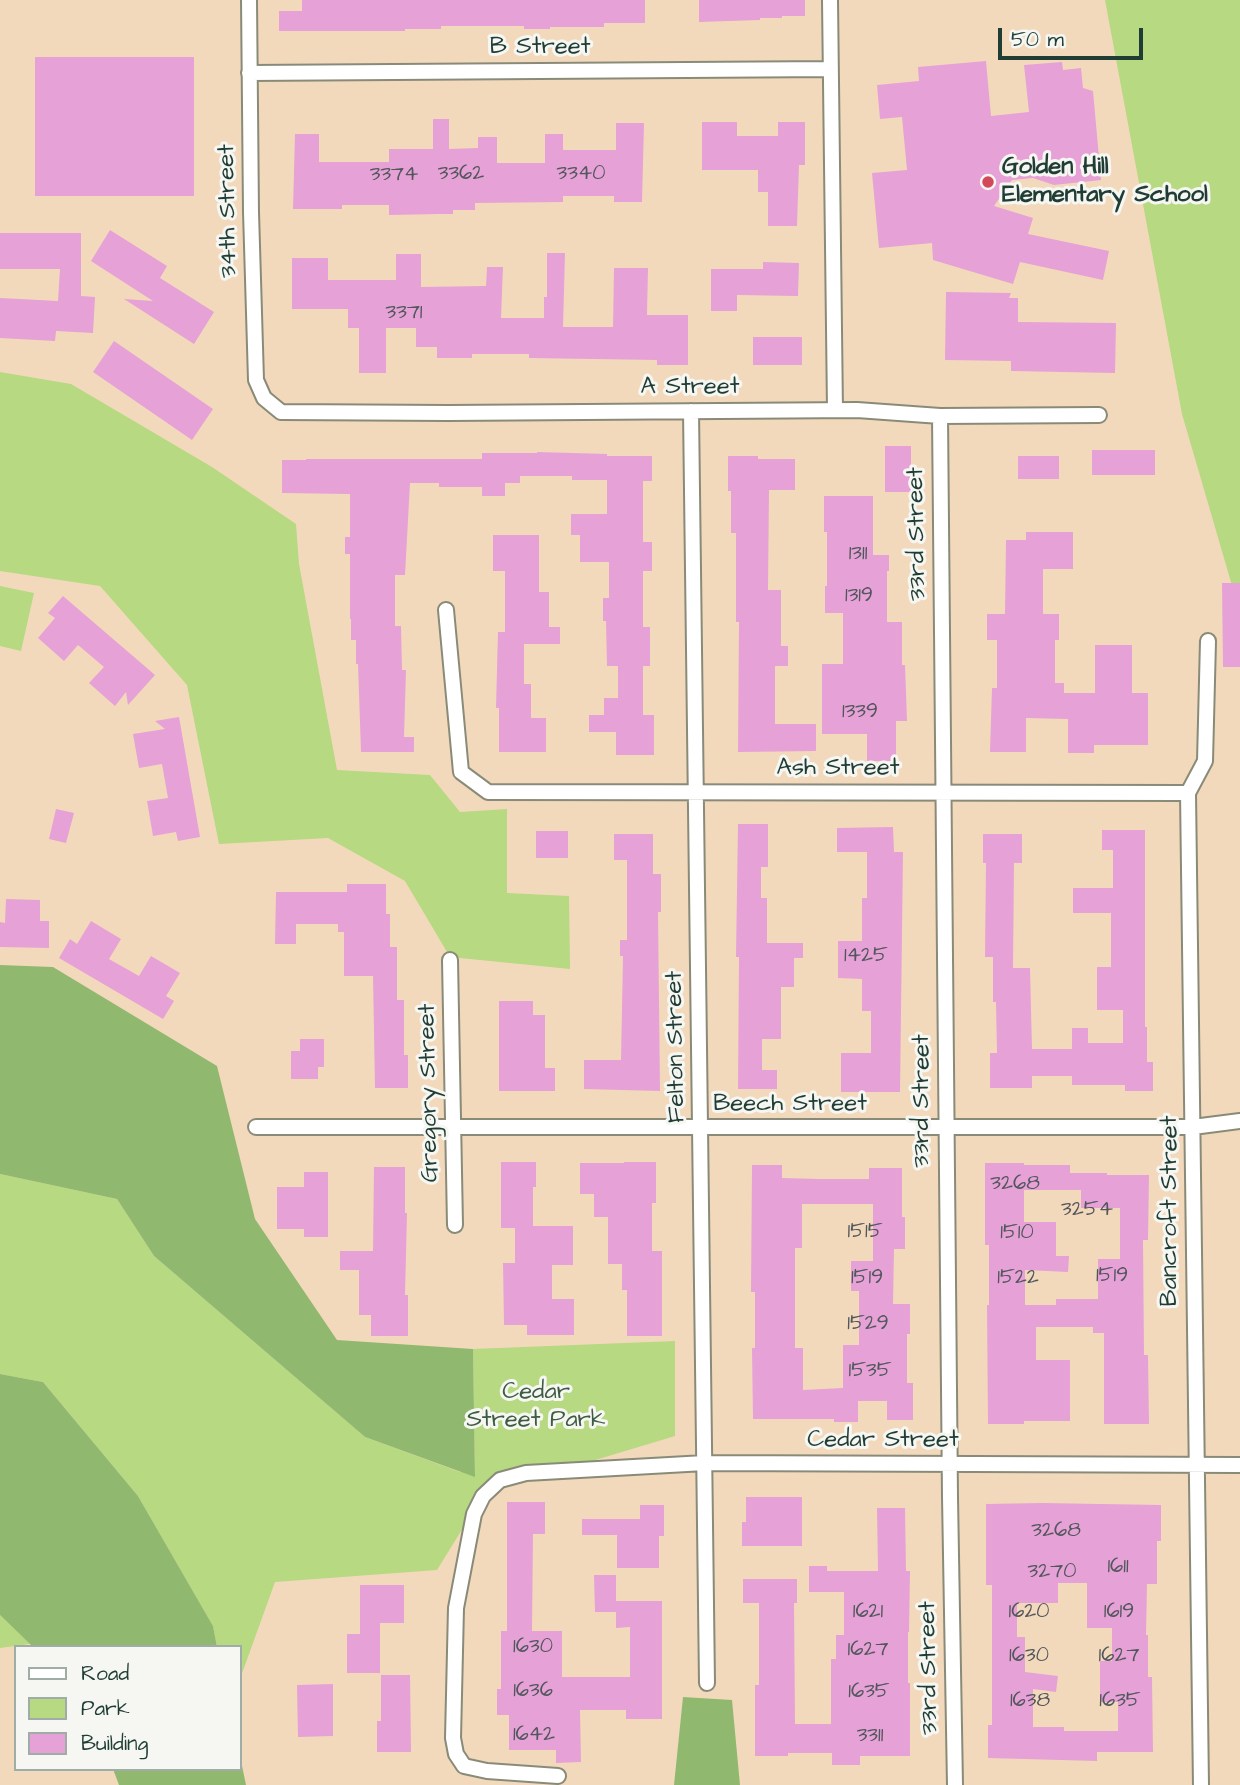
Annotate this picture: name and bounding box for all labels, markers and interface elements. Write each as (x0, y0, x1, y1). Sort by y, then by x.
scale bar (1002, 14, 1147, 58)
text: 50 m (1011, 25, 1064, 54)
street label: B Street (490, 34, 590, 62)
street label: 34th Street (213, 144, 245, 278)
place label: Golden Hill Elementary School (1002, 154, 1208, 210)
house number: 3362 (438, 162, 484, 188)
house number: 3340 (557, 162, 605, 188)
house number: 3374 (370, 163, 418, 189)
marker: Golden Hill Elementary School (980, 174, 996, 190)
house number: 3371 (386, 301, 422, 327)
street label: A Street (640, 374, 740, 402)
street label: 33rd Street (902, 467, 934, 601)
house number: 1311 (849, 542, 867, 568)
house number: 1319 (845, 584, 873, 610)
house number: 1339 (842, 700, 878, 726)
street label: Ash Street (777, 755, 899, 783)
house number: 1425 (844, 944, 888, 970)
street label: Felton Street (661, 971, 693, 1123)
street label: Gregory Street (414, 1003, 446, 1183)
street label: 33rd Street (909, 1034, 937, 1168)
street label: Beech Street (713, 1091, 867, 1119)
street label: Bancroft Street (1157, 1116, 1185, 1306)
house number: 3268 (990, 1172, 1040, 1198)
house number: 3254 (1061, 1198, 1113, 1224)
house number: 1515 (847, 1220, 883, 1246)
house number: 1510 (1000, 1221, 1034, 1247)
house number: 1519 (1096, 1264, 1128, 1290)
house number: 1519 (851, 1266, 883, 1292)
house number: 1522 (997, 1266, 1039, 1292)
house number: 1529 (847, 1312, 889, 1338)
house number: 1535 (848, 1359, 892, 1385)
park label: Cedar Street Park (466, 1379, 606, 1435)
street label: Cedar Street (807, 1427, 959, 1455)
house number: 3268 (1031, 1519, 1081, 1545)
house number: 1611 (1107, 1555, 1129, 1581)
house number: 3270 (1028, 1560, 1076, 1586)
house number: 1621 (853, 1600, 883, 1626)
house number: 1620 (1008, 1600, 1050, 1626)
house number: 1619 (1104, 1600, 1134, 1626)
street label: 33rd Street (914, 1601, 946, 1735)
house number: 1630 (513, 1635, 553, 1661)
house number: 1627 (848, 1638, 888, 1664)
house number: 1630 (1009, 1644, 1049, 1670)
house number: 1627 (1099, 1644, 1139, 1670)
legend (14, 1645, 242, 1771)
text: Road (81, 1659, 129, 1688)
house number: 1636 (513, 1679, 553, 1705)
house number: 1635 (848, 1680, 890, 1706)
house number: 1638 (1010, 1689, 1050, 1715)
house number: 1635 (1099, 1689, 1141, 1715)
text: Park (81, 1694, 130, 1723)
house number: 1642 (513, 1723, 555, 1749)
house number: 3311 (857, 1724, 883, 1750)
text: Building (81, 1729, 148, 1758)

